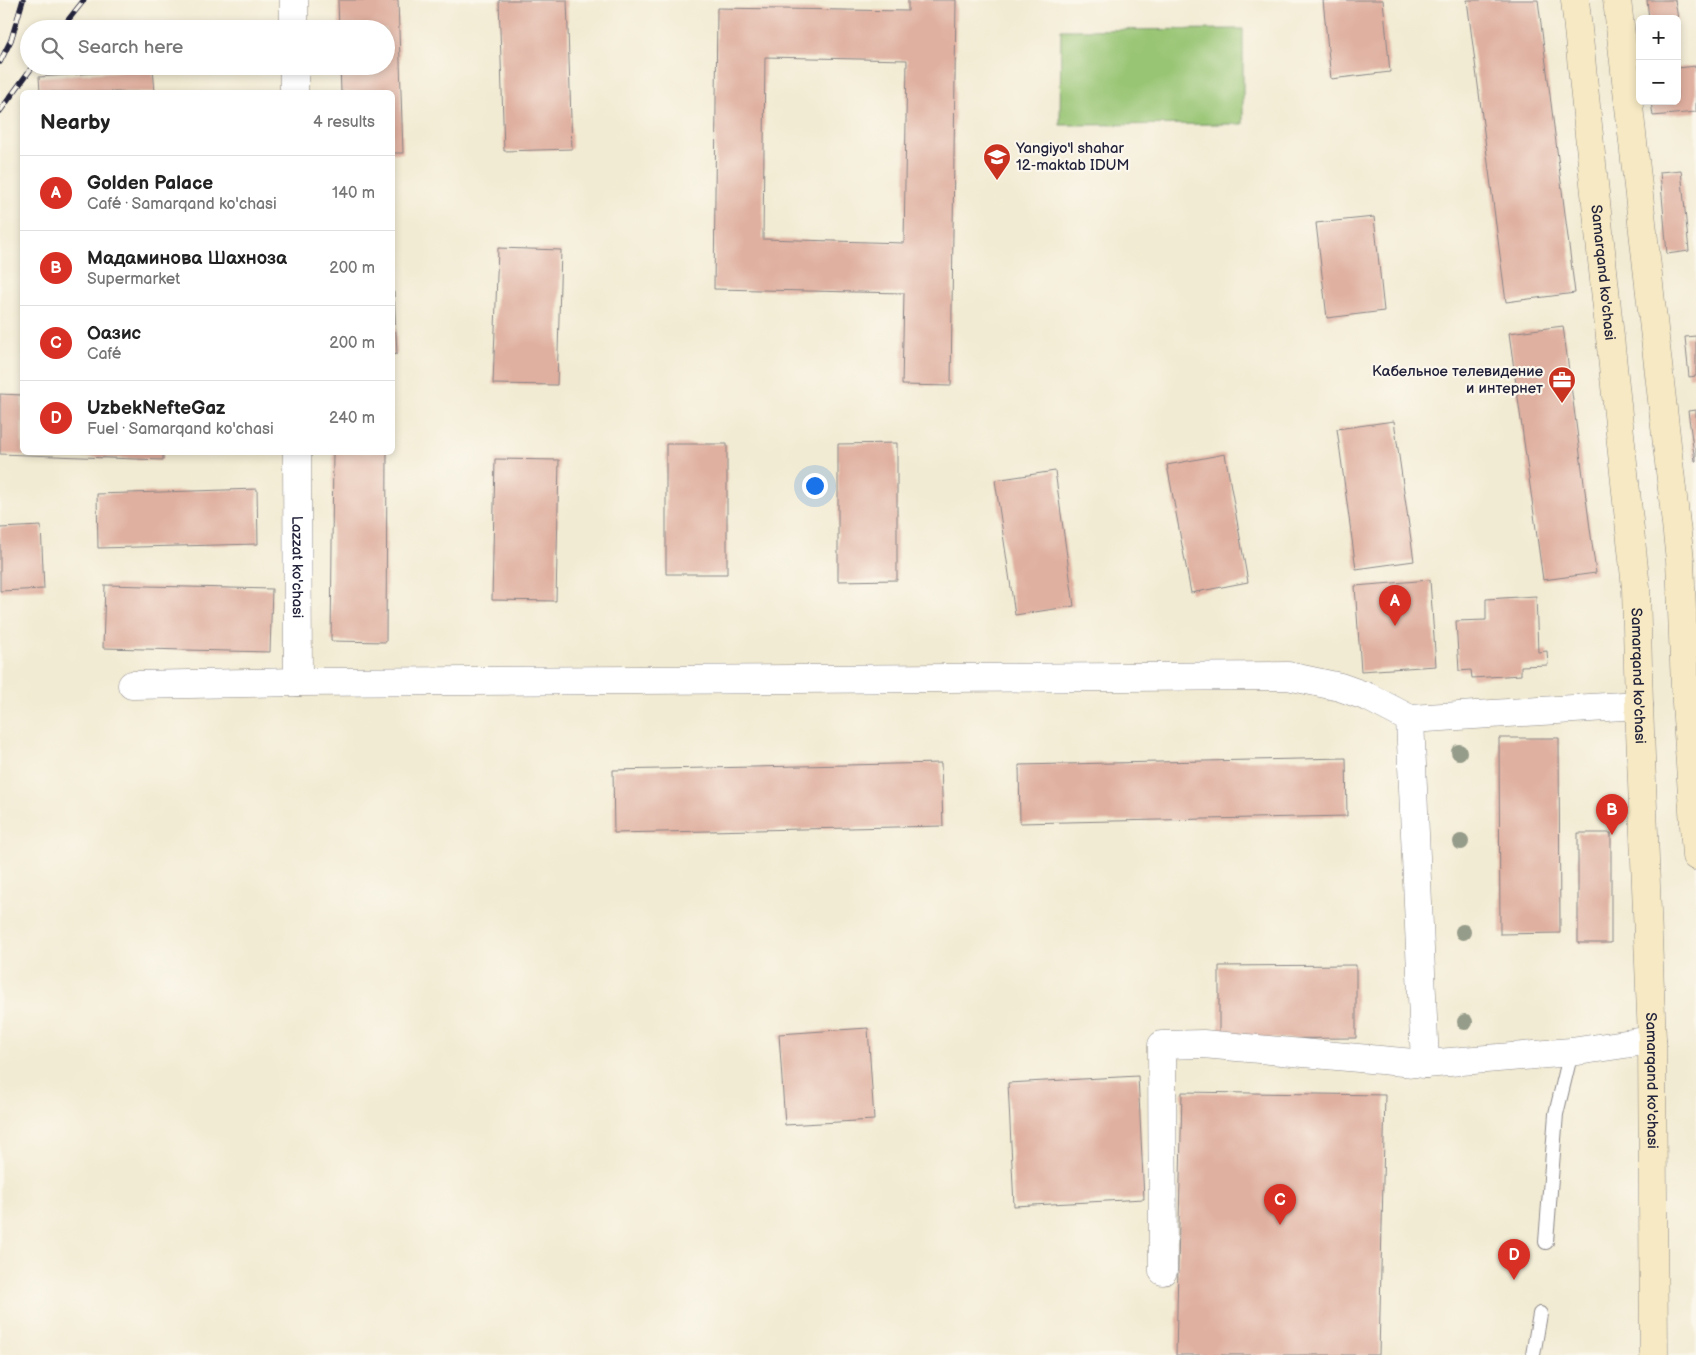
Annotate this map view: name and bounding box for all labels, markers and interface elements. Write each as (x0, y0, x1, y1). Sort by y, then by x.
map controls (1636, 15, 1681, 105)
button: + (1636, 15, 1681, 60)
search box (20, 20, 395, 75)
icon: search (38, 34, 66, 62)
text: Search here (78, 36, 183, 59)
button: − (1636, 60, 1681, 105)
text: Nearby (40, 110, 110, 135)
text: 4 results (313, 113, 375, 132)
place label: Yangiyo'l shahar 12-maktab IDUM (1015, 139, 1130, 175)
school or university icon: Yangiyo'l shahar 12-maktab IDUM (982, 142, 1012, 181)
text: Golden Palace (87, 172, 213, 195)
text: A (51, 184, 61, 203)
text: 140 m (332, 184, 375, 203)
text: Café · Samarqand ko'chasi (87, 195, 277, 214)
street label: Samarqand ko'chasi (1587, 204, 1620, 341)
text: Мадаминова Шахноза (87, 247, 287, 270)
text: B (50, 259, 62, 278)
text: 200 m (329, 259, 375, 278)
text: Supermarket (87, 270, 180, 289)
text: Оазис (87, 322, 141, 345)
text: C (50, 334, 62, 353)
text: 200 m (329, 334, 375, 353)
text: Café (87, 345, 121, 364)
place label: Кабельное телевидение и интернет (1372, 362, 1543, 398)
office icon: Кабельное телевидение и интернет (1547, 365, 1577, 404)
text: UzbekNefteGaz (87, 397, 225, 420)
text: D (50, 409, 62, 428)
text: 240 m (329, 409, 375, 428)
text: Fuel · Samarqand ko'chasi (87, 420, 274, 439)
your location (802, 473, 828, 499)
street label: Lazzat ko'chasi (288, 516, 307, 618)
pin: A (1379, 585, 1411, 626)
street label: Samarqand ko'chasi (1627, 607, 1650, 744)
pin: B (1596, 794, 1628, 835)
street label: Samarqand ko'chasi (1641, 1012, 1662, 1149)
pin: C (1264, 1184, 1296, 1225)
pin: D (1498, 1239, 1530, 1280)

